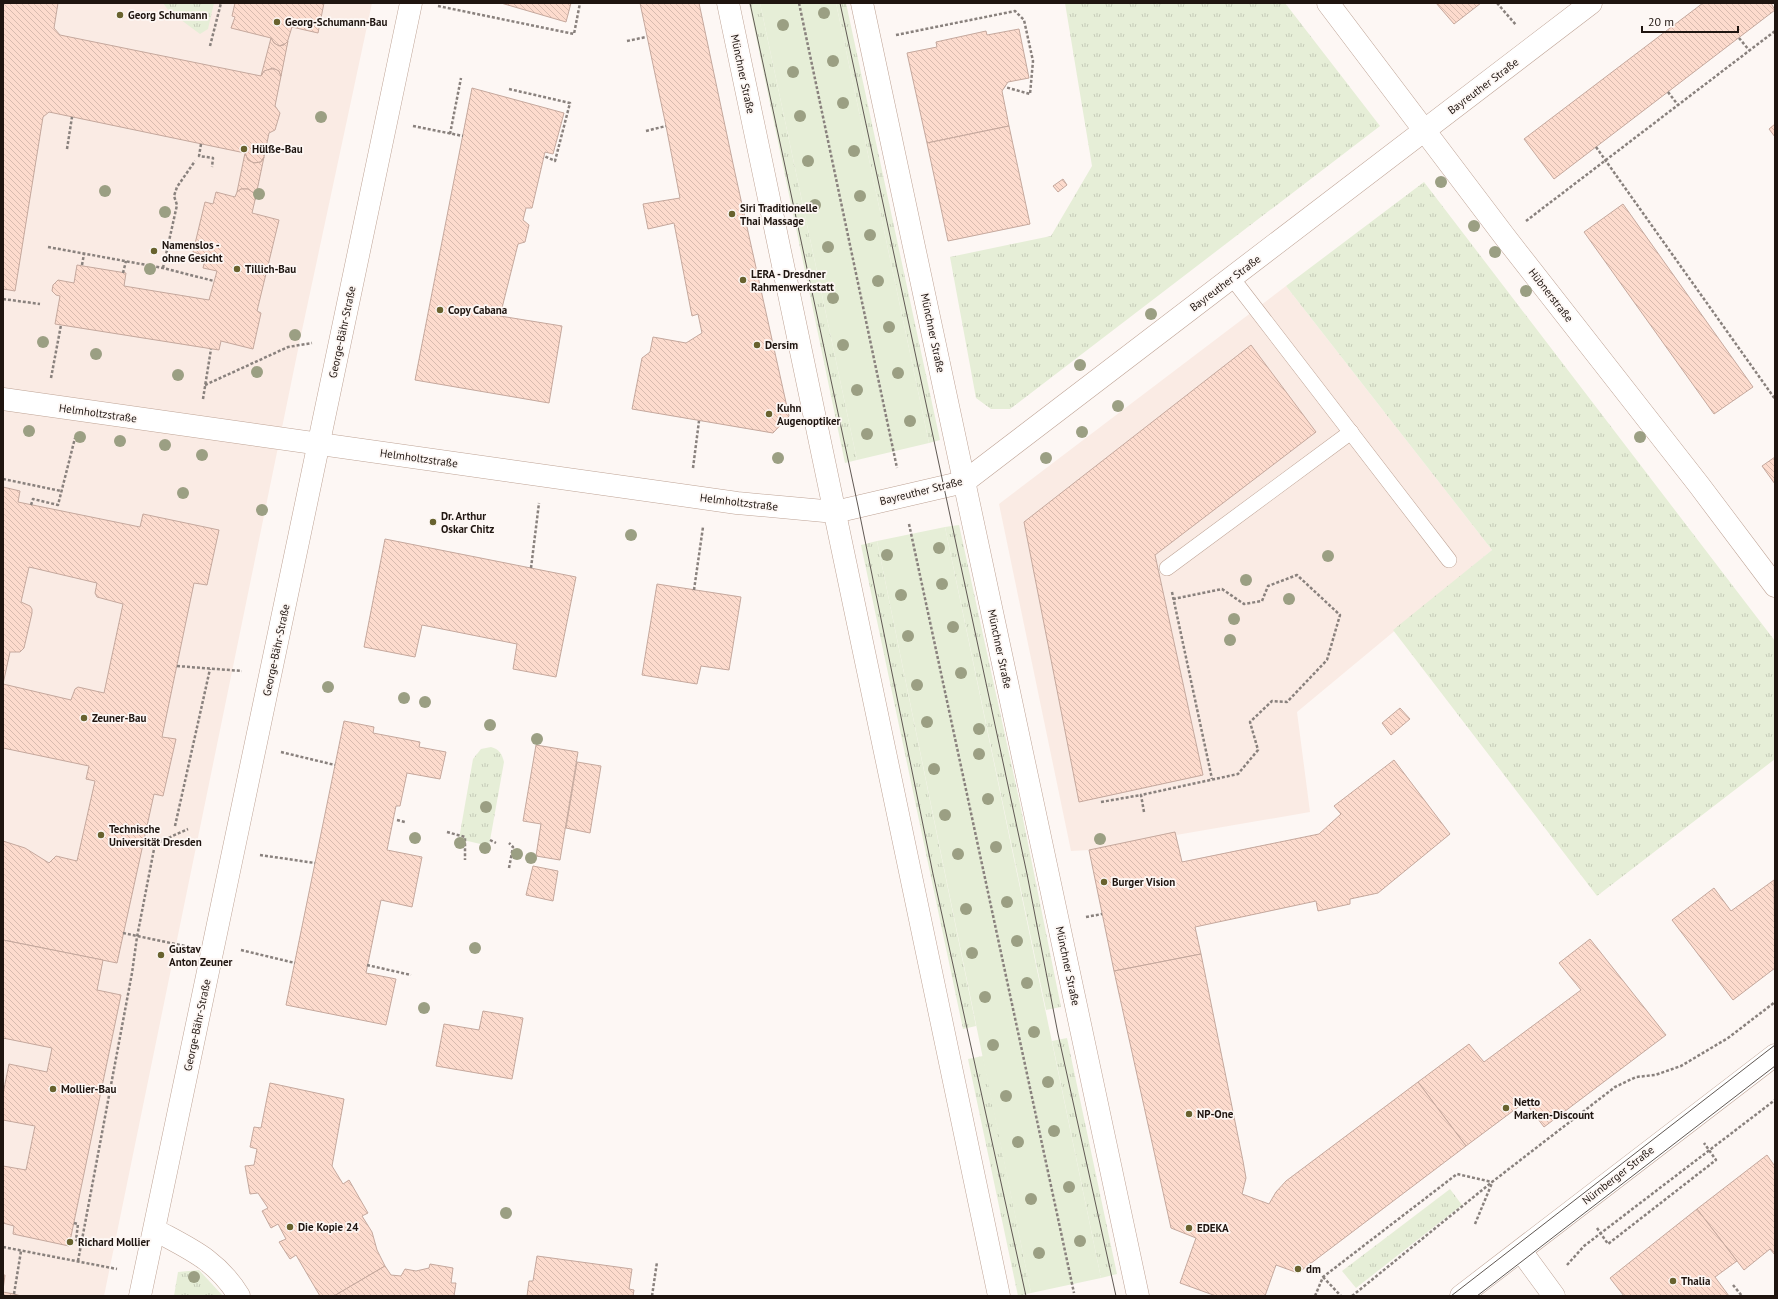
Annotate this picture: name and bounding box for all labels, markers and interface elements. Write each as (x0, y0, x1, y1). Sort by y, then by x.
place label: Georg Schumann (128, 8, 208, 22)
scale bar (1642, 8, 1738, 34)
marker: Georg Schumann (115, 10, 125, 20)
text: 20 m (1648, 14, 1674, 29)
place label: Georg-Schumann-Bau (285, 15, 388, 29)
marker: Georg-Schumann-Bau (272, 17, 282, 27)
street label: Münchner Straße (728, 33, 758, 115)
street label: Bayreuther Straße (1445, 55, 1522, 117)
place label: Hülße-Bau (252, 142, 303, 156)
marker: Hülße-Bau (239, 144, 249, 154)
place label: Siri Traditionelle Thai Massage (740, 201, 818, 228)
marker: Siri Traditionelle Thai Massage (727, 209, 737, 219)
place label: Namenslos - ohne Gesicht (162, 238, 223, 265)
marker: Namenslos - ohne Gesicht (149, 246, 159, 256)
street label: Bayreuther Straße (1187, 252, 1264, 314)
place label: Tillich-Bau (245, 262, 296, 276)
marker: Tillich-Bau (232, 264, 242, 274)
street label: Hübnerstraße (1526, 265, 1577, 325)
place label: LERA - Dresdner Rahmenwerkstatt (751, 267, 834, 294)
marker: LERA - Dresdner Rahmenwerkstatt (738, 275, 748, 285)
street label: George-Bähr-Straße (325, 284, 359, 379)
street label: Münchner Straße (918, 292, 948, 374)
place label: Copy Cabana (448, 303, 507, 317)
marker: Copy Cabana (435, 305, 445, 315)
place label: Dersim (765, 338, 798, 352)
marker: Dersim (752, 340, 762, 350)
street label: Helmholtzstraße (58, 401, 138, 425)
place label: Kuhn Augenoptiker (777, 401, 841, 428)
marker: Kuhn Augenoptiker (764, 409, 774, 419)
street label: Helmholtzstraße (379, 446, 459, 470)
street label: Bayreuther Straße (878, 474, 964, 508)
street label: Helmholtzstraße (699, 490, 779, 514)
place label: Dr. Arthur Oskar Chitz (441, 509, 494, 536)
marker: Dr. Arthur Oskar Chitz (428, 517, 438, 527)
street label: George-Bähr-Straße (259, 602, 293, 697)
street label: Münchner Straße (985, 608, 1015, 690)
place label: Zeuner-Bau (92, 711, 146, 725)
marker: Zeuner-Bau (79, 713, 89, 723)
place label: Technische Universität Dresden (109, 822, 202, 849)
marker: Technische Universität Dresden (96, 830, 106, 840)
place label: Burger Vision (1112, 875, 1175, 889)
marker: Burger Vision (1099, 877, 1109, 887)
street label: Münchner Straße (1053, 925, 1083, 1007)
place label: Gustav Anton Zeuner (169, 942, 233, 969)
marker: Gustav Anton Zeuner (156, 950, 166, 960)
street label: George-Bähr-Straße (180, 977, 214, 1072)
place label: Mollier-Bau (61, 1082, 116, 1096)
marker: Mollier-Bau (48, 1084, 58, 1094)
place label: Netto Marken-Discount (1514, 1095, 1594, 1122)
marker: Netto Marken-Discount (1501, 1103, 1511, 1113)
place label: NP-One (1197, 1107, 1234, 1121)
marker: NP-One (1184, 1109, 1194, 1119)
street label: Nürnberger Straße (1579, 1142, 1657, 1207)
place label: Die Kopie 24 (298, 1220, 359, 1234)
place label: EDEKA (1197, 1221, 1229, 1235)
marker: Die Kopie 24 (285, 1222, 295, 1232)
marker: EDEKA (1184, 1223, 1194, 1233)
place label: Richard Mollier (78, 1235, 150, 1249)
marker: Richard Mollier (65, 1237, 75, 1247)
place label: dm (1306, 1262, 1321, 1276)
marker: dm (1293, 1264, 1303, 1274)
place label: Thalia (1681, 1274, 1710, 1288)
marker: Thalia (1668, 1276, 1678, 1286)

